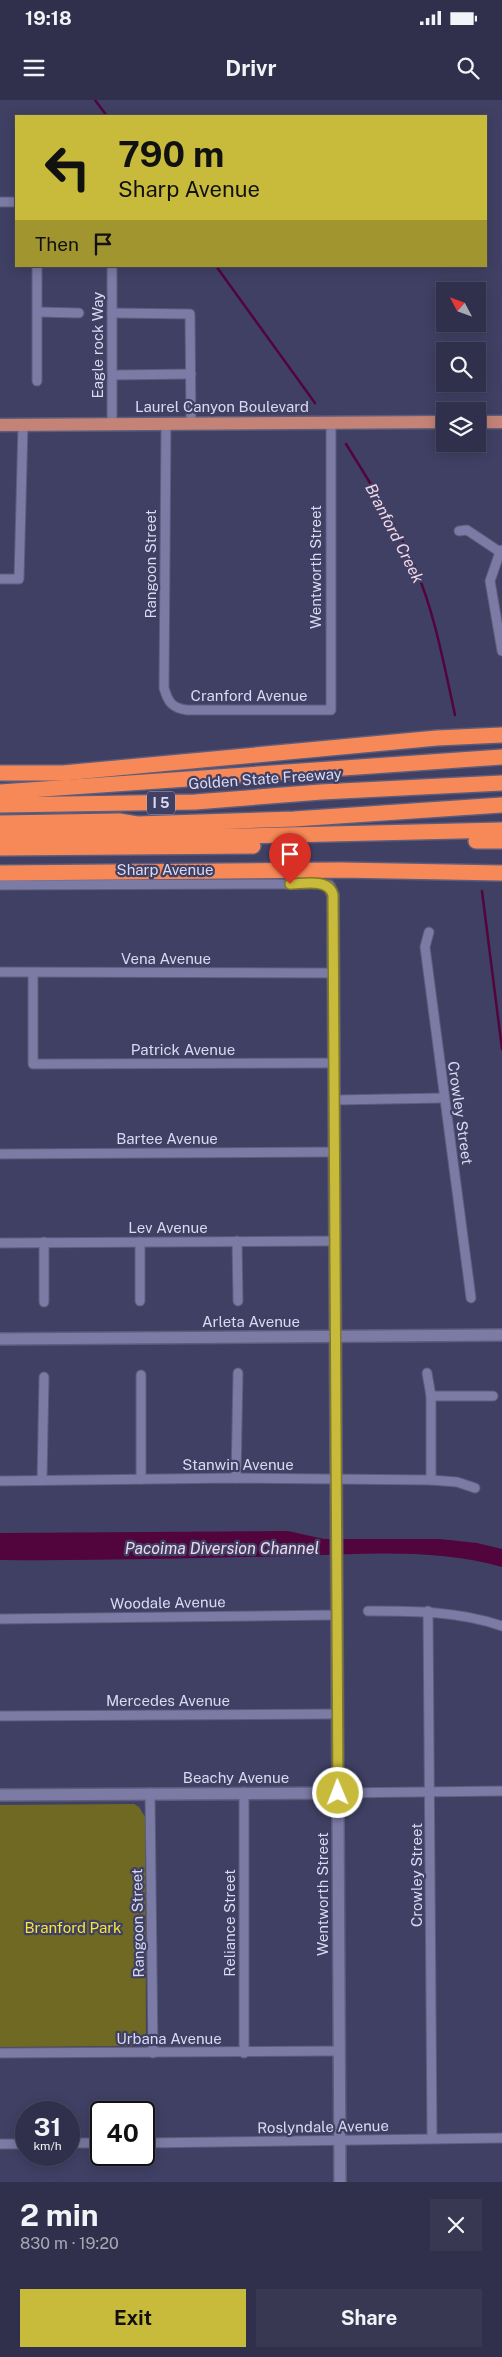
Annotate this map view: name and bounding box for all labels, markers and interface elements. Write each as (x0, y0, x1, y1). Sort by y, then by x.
text: 19:18 (25, 7, 72, 29)
icon: menu (20, 54, 48, 82)
icon: search (454, 54, 482, 82)
text: Drivr (225, 55, 277, 81)
text: 790 m (118, 134, 224, 175)
icon: left (35, 135, 100, 200)
text: Sharp Avenue (118, 176, 260, 202)
icon: arrive (89, 230, 117, 258)
text: Then (35, 233, 79, 255)
north arrow (436, 282, 486, 332)
map controls (436, 282, 486, 452)
street label: Eagle rock Way (89, 292, 106, 398)
button: search (436, 342, 486, 392)
street label: Laurel Canyon Boulevard (135, 398, 309, 415)
button: layers (436, 402, 486, 452)
water label: Branford Creek (361, 480, 428, 587)
street label: Wentworth Street (307, 505, 324, 629)
street label: Rangoon Street (142, 509, 159, 619)
street label: Cranford Avenue (191, 687, 307, 704)
street label: Golden State Freeway (188, 765, 342, 792)
road number: I 5 (147, 791, 175, 814)
pin (269, 833, 311, 884)
icon: arrive (276, 840, 304, 868)
street label: Sharp Avenue (117, 861, 213, 878)
street label: Vena Avenue (121, 950, 211, 967)
street label: Patrick Avenue (131, 1041, 235, 1058)
street label: Crowley Street (445, 1060, 476, 1166)
street label: Bartee Avenue (116, 1130, 218, 1147)
street label: Lev Avenue (128, 1219, 208, 1236)
street label: Arleta Avenue (202, 1313, 300, 1330)
street label: Stanwin Avenue (182, 1456, 294, 1473)
water label: Pacoima Diversion Channel (125, 1539, 319, 1558)
street label: Woodale Avenue (110, 1593, 226, 1612)
street label: Mercedes Avenue (106, 1692, 230, 1709)
position arrow (311, 1766, 363, 1818)
street label: Beachy Avenue (183, 1769, 289, 1786)
street label: Crowley Street (408, 1823, 425, 1927)
street label: Wentworth Street (314, 1832, 331, 1956)
street label: Rangoon Street (128, 1868, 147, 1978)
street label: Reliance Street (221, 1869, 238, 1977)
park label: Branford Park (24, 1919, 122, 1936)
street label: Urbana Avenue (116, 2030, 222, 2047)
speed limit sign: 40 (90, 2101, 155, 2166)
text: 31 (34, 2112, 61, 2142)
street label: Roslyndale Avenue (257, 2117, 389, 2136)
text: km/h (33, 2139, 62, 2153)
text: 2 min (20, 2197, 99, 2233)
button: close (430, 2199, 482, 2251)
text: 830 m · 19:20 (20, 2234, 119, 2253)
button: Exit (20, 2289, 246, 2347)
button: Share (256, 2289, 482, 2347)

